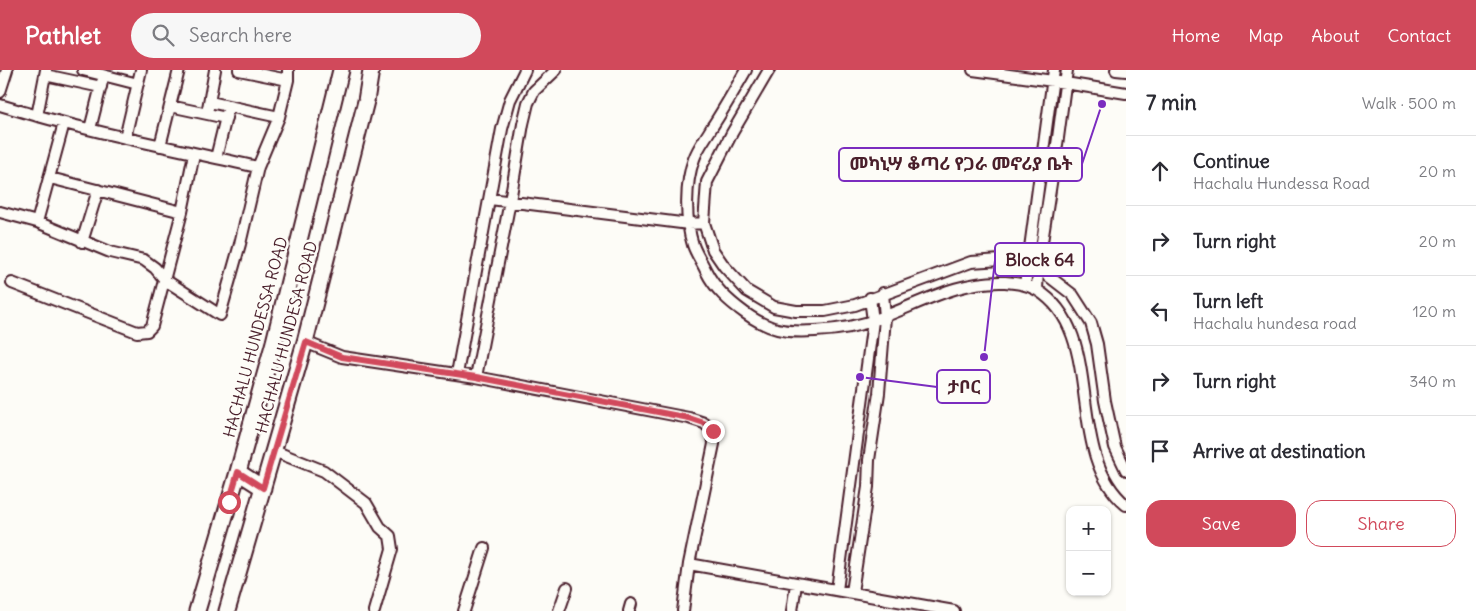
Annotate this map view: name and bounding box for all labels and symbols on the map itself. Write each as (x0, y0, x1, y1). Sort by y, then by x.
callout: መካኒሣ ቆጣሪ የጋራ መኖሪያ ቤት (839, 148, 1082, 181)
text: መካኒሣ ቆጣሪ የጋራ መኖሪያ ቤት (850, 152, 1072, 175)
street label: HACHALU HUNDESSA ROAD (219, 234, 291, 440)
street label: HACHALU HUNDESA ROAD (251, 239, 321, 435)
callout: Block 64 (995, 243, 1084, 276)
text: Block 64 (1005, 248, 1075, 271)
callout: ታቦር (937, 370, 990, 403)
text: ታቦር (947, 375, 981, 398)
route end (702, 420, 725, 443)
route start (218, 491, 241, 514)

